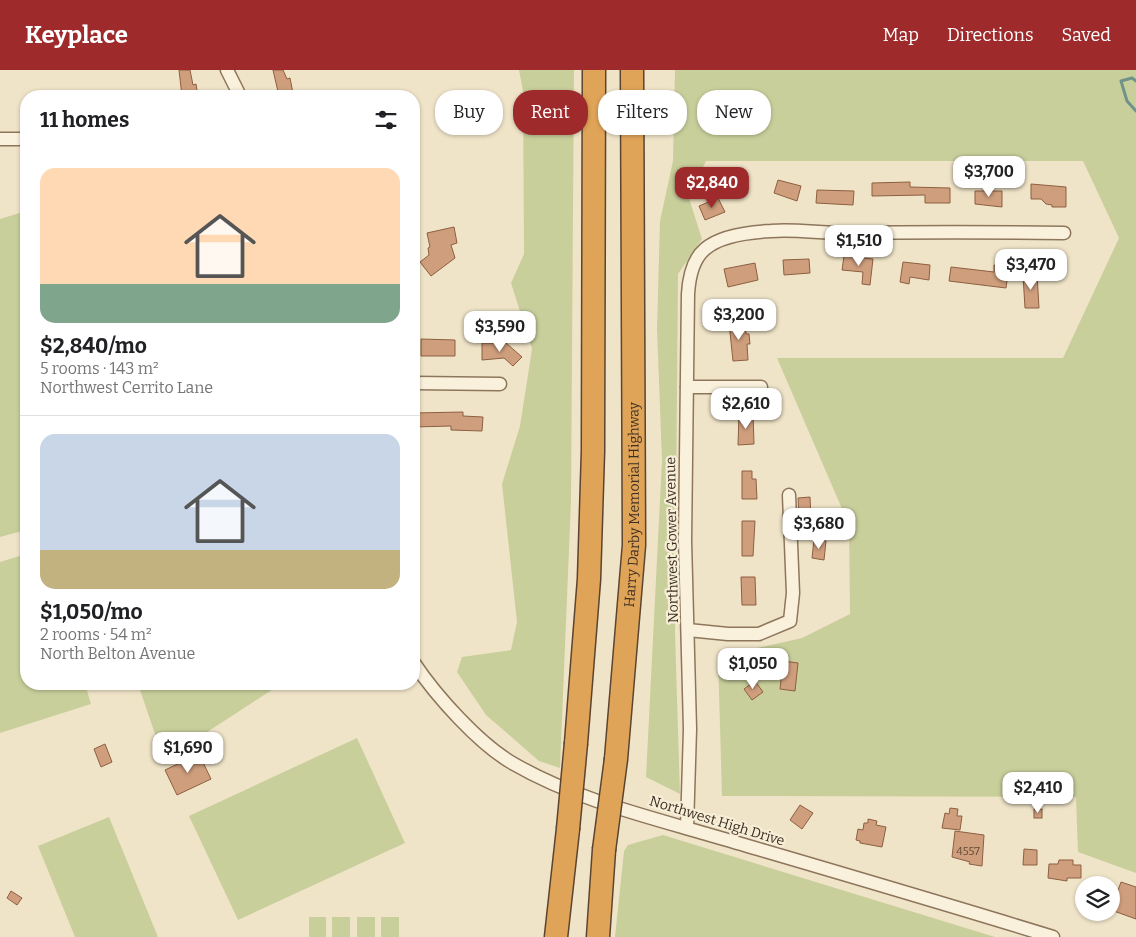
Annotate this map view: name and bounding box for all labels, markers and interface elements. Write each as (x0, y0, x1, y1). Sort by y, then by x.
text: Keyplace (25, 21, 128, 49)
text: Map (883, 24, 919, 46)
text: Directions (947, 24, 1034, 46)
text: Saved (1062, 24, 1111, 46)
chip: Buy (435, 90, 503, 135)
chip: Rent (513, 90, 588, 135)
chip: Filters (598, 90, 687, 135)
chip: New (697, 90, 771, 135)
icon: filters (372, 106, 400, 134)
text: 11 homes (40, 107, 129, 133)
pin: $3,700 (948, 156, 1030, 198)
text: $3,700 (964, 162, 1014, 181)
pin: $2,840 (671, 166, 753, 209)
text: $2,840 (686, 173, 738, 192)
icon: home (175, 201, 265, 291)
pin: $1,510 (818, 224, 900, 267)
text: $1,510 (836, 231, 882, 250)
pin: $3,470 (990, 248, 1072, 291)
text: $3,470 (1006, 255, 1056, 274)
pin: $3,200 (698, 298, 780, 341)
text: $3,200 (713, 305, 765, 324)
pin: $3,590 (459, 310, 541, 353)
text: $3,590 (475, 317, 525, 336)
text: $2,840/mo (40, 333, 147, 359)
text: 5 rooms · 143 m² (40, 359, 159, 378)
text: Northwest Cerrito Lane (40, 378, 213, 397)
pin: $2,610 (705, 388, 787, 430)
text: $2,610 (722, 394, 770, 413)
street label: Harry Darby Memorial Highway (620, 401, 643, 608)
street label: Northwest Gower Avenue (662, 457, 682, 623)
icon: home (175, 466, 265, 556)
pin: $3,680 (778, 508, 860, 550)
text: $3,680 (793, 514, 845, 533)
text: $1,050/mo (40, 599, 143, 625)
text: 2 rooms · 54 m² (40, 625, 152, 644)
text: North Belton Avenue (40, 644, 195, 663)
pin: $1,050 (712, 648, 794, 690)
text: $1,050 (729, 654, 777, 673)
pin: $1,690 (147, 732, 229, 774)
text: $1,690 (163, 738, 213, 757)
pin: $2,410 (997, 772, 1079, 814)
text: $2,410 (1013, 778, 1063, 797)
street label: Northwest High Drive (647, 792, 787, 850)
house number: 4557 (956, 845, 980, 858)
map controls (1075, 876, 1120, 921)
button: layers (1075, 876, 1120, 921)

